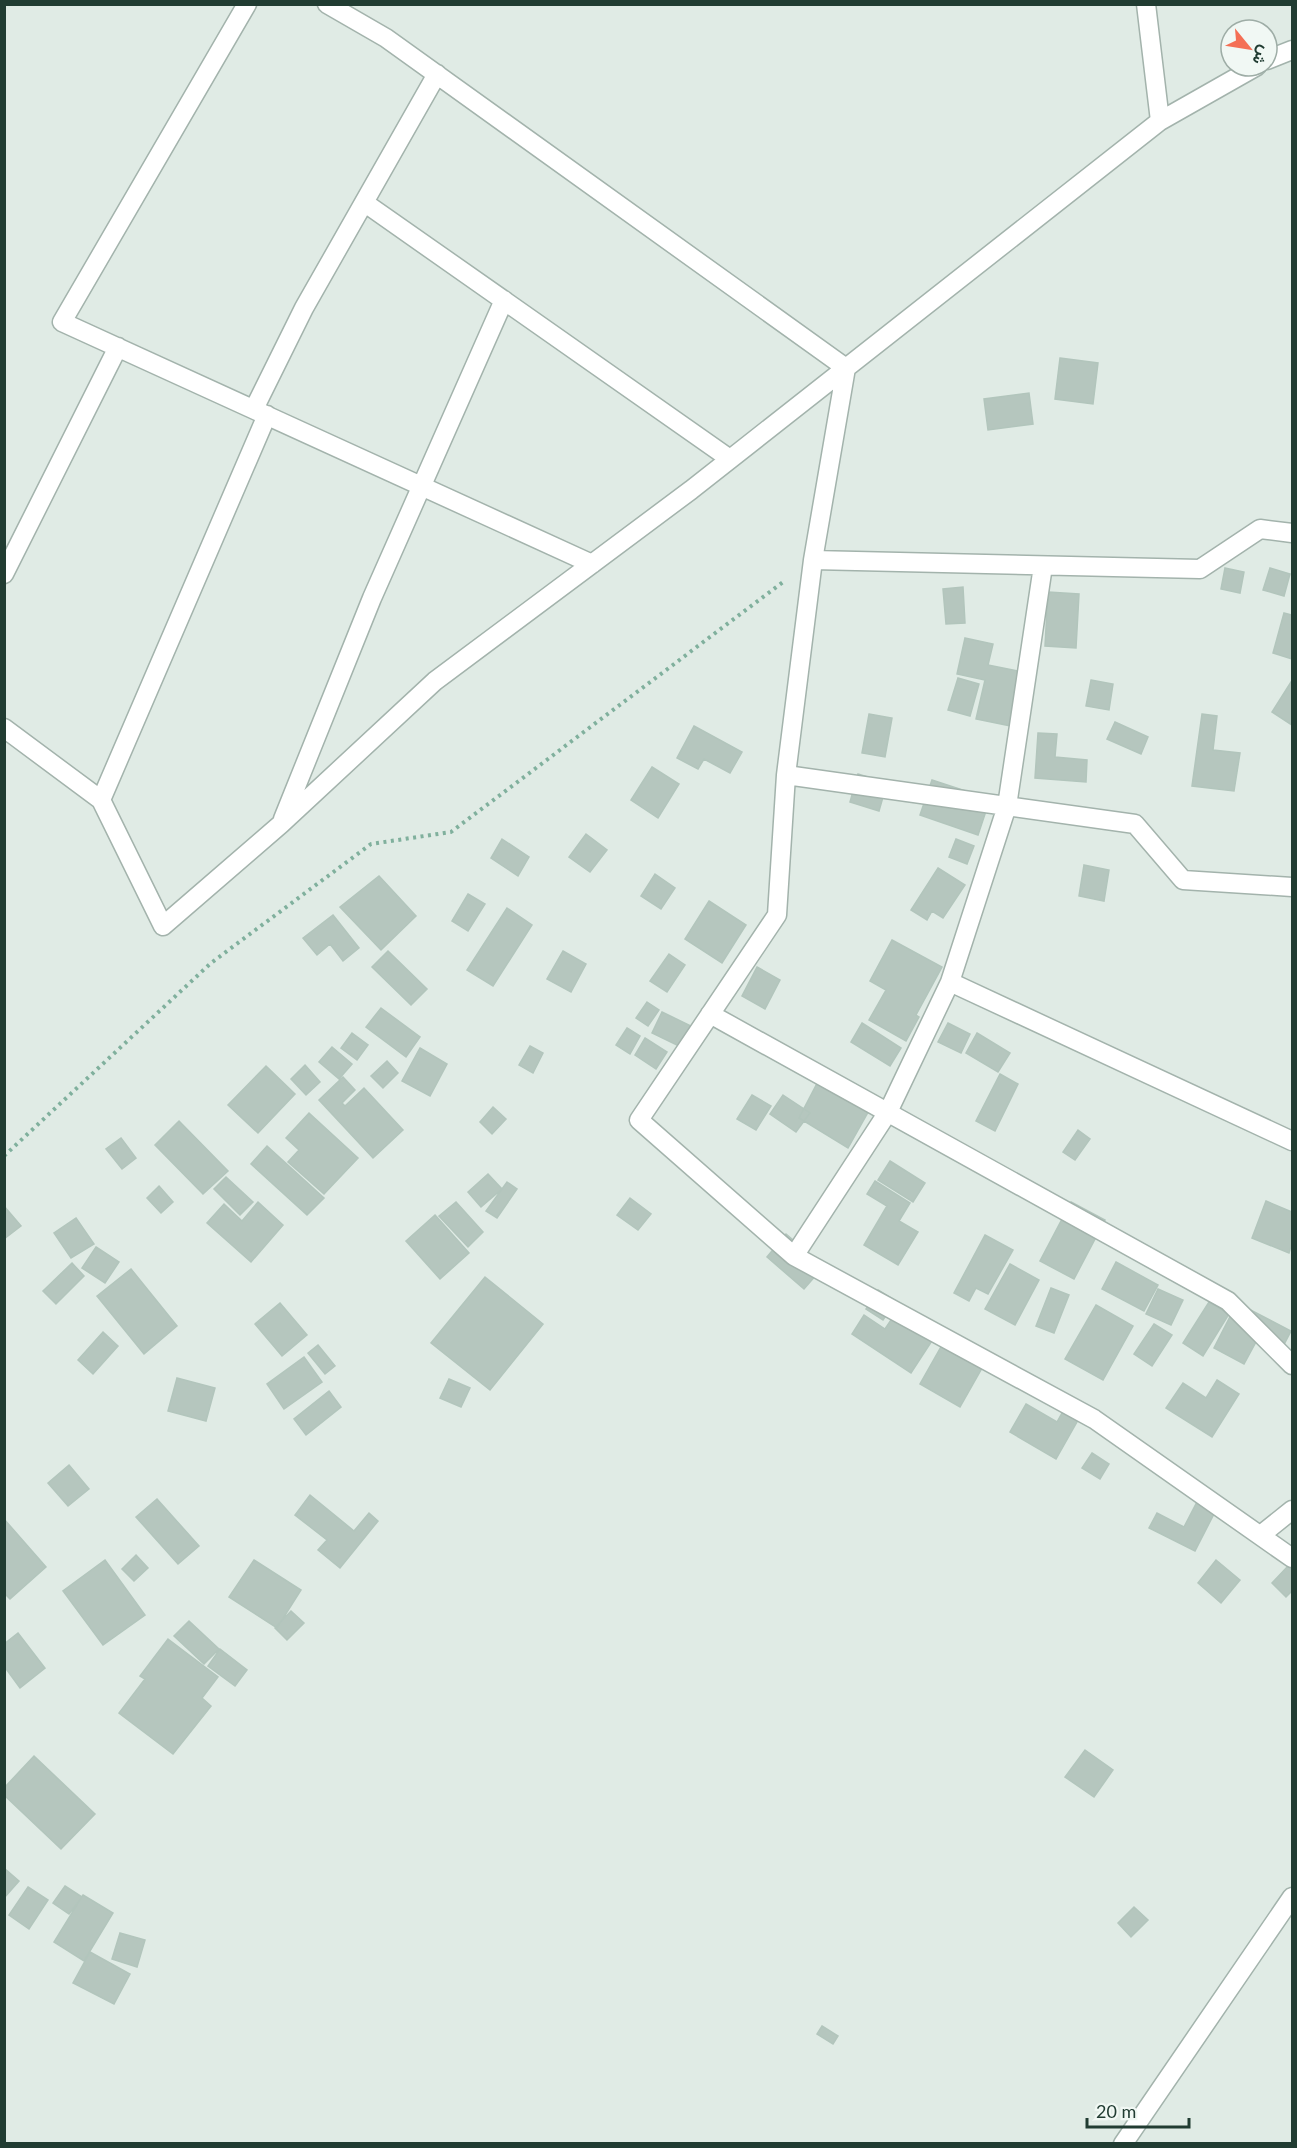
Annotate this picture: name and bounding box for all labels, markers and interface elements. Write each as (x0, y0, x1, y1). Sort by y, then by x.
north arrow (1219, 18, 1279, 78)
text: ش (1249, 42, 1275, 69)
scale bar (1087, 2091, 1189, 2129)
text: 20 m (1096, 2100, 1136, 2122)

